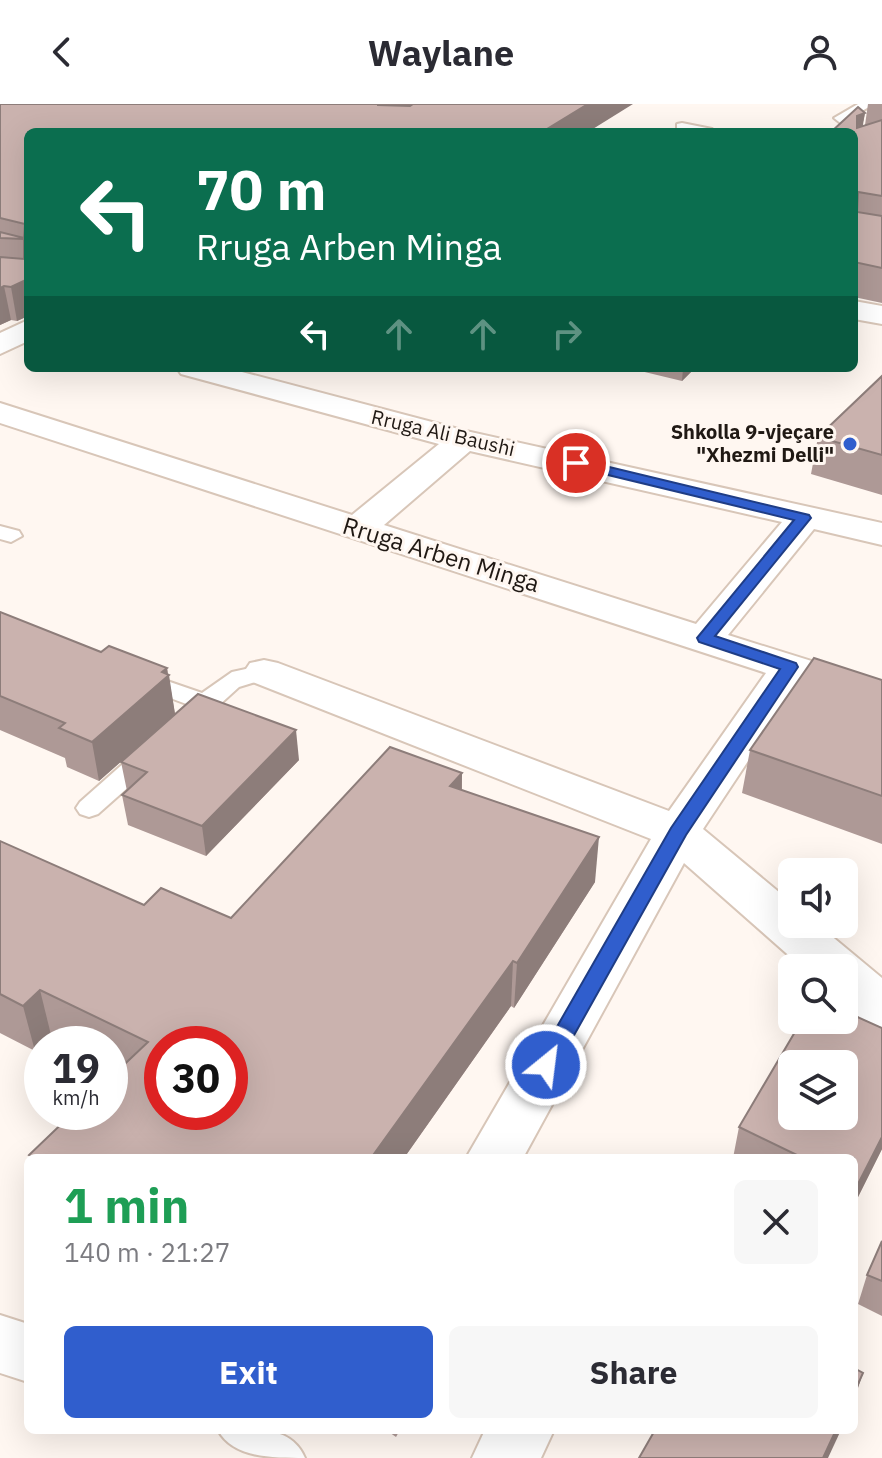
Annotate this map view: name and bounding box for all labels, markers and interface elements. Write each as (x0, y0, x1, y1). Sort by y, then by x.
text: Waylane (368, 29, 514, 76)
icon: back (40, 30, 84, 74)
icon: person (798, 30, 842, 74)
text: 70 m (196, 153, 326, 225)
icon: left (64, 160, 168, 264)
text: Rruga Arben Minga (196, 223, 502, 270)
icon: left (293, 312, 337, 356)
icon: ahead (377, 312, 421, 356)
icon: ahead (461, 312, 505, 356)
icon: right (545, 312, 589, 356)
street label: Rruga Ali Baushi (369, 403, 518, 462)
place label: Shkolla 9-vjeçare "Xhezmi Delli" (671, 418, 834, 468)
pin (542, 429, 610, 497)
marker: Shkolla 9-vjeçare "Xhezmi Delli" (841, 435, 859, 453)
icon: arrive (554, 441, 598, 485)
street label: Rruga Arben Minga (339, 509, 544, 599)
map controls (778, 858, 858, 1130)
button: sound (778, 858, 858, 938)
button: search (778, 954, 858, 1034)
position arrow (504, 1023, 588, 1107)
speed limit sign: 30 (144, 1026, 248, 1130)
text: 19 (52, 1042, 100, 1094)
button: layers (778, 1050, 858, 1130)
text: km/h (52, 1084, 100, 1111)
text: 1 min (64, 1174, 189, 1236)
button: close (734, 1180, 818, 1264)
text: 140 m · 21:27 (64, 1235, 230, 1269)
button: Exit (64, 1326, 433, 1418)
button: Share (449, 1326, 818, 1418)

